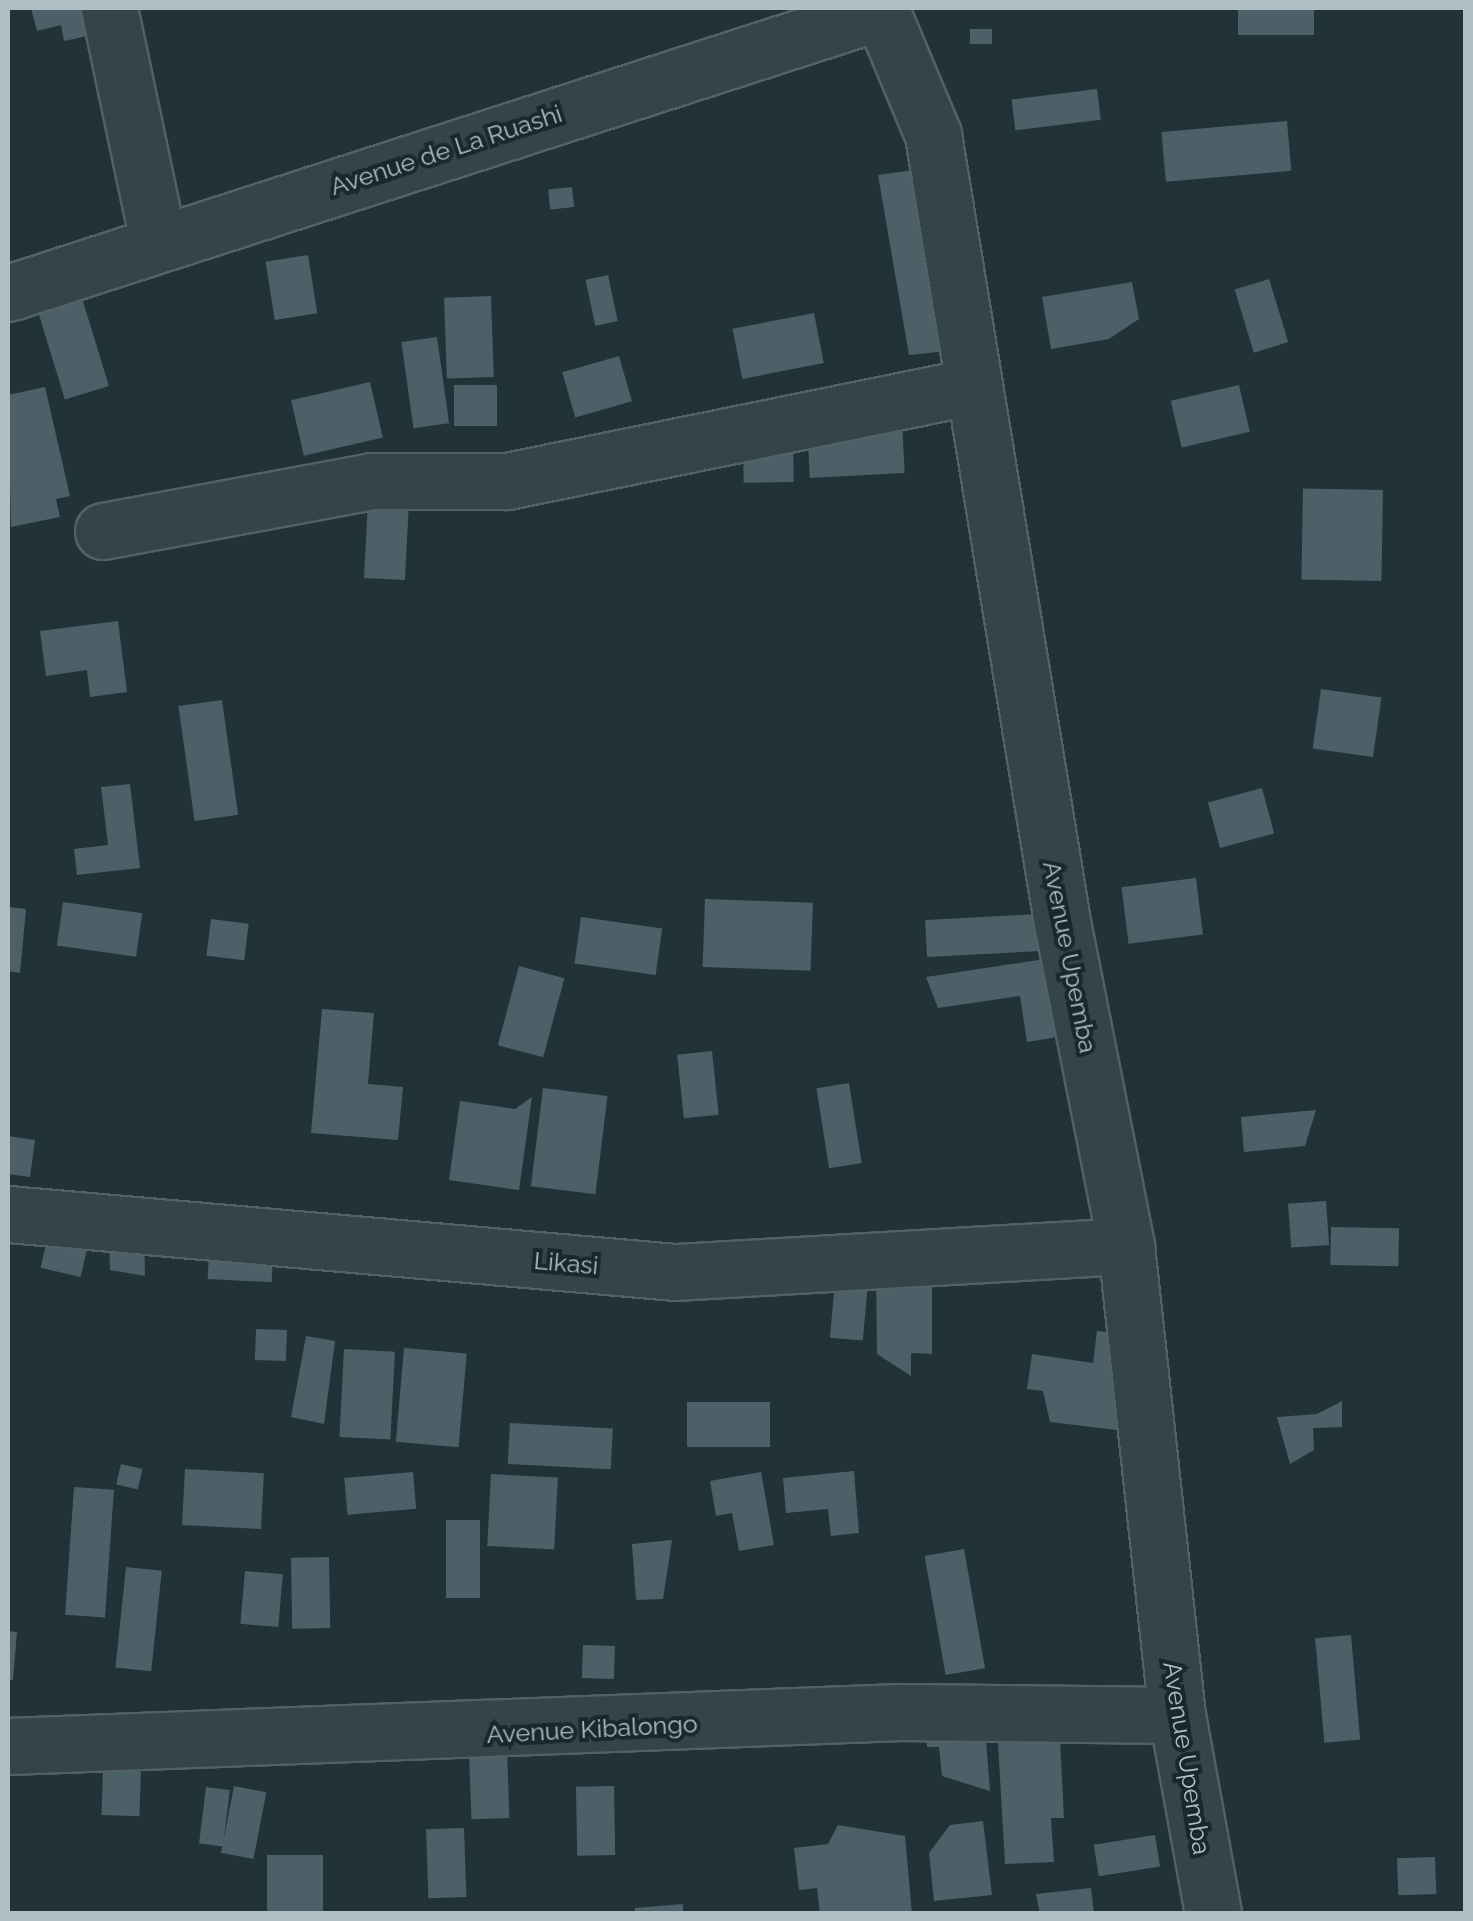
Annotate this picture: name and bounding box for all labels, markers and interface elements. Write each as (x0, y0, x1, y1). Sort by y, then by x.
street label: Avenue de La Ruashi (326, 98, 566, 202)
street label: Avenue Upemba (1037, 858, 1103, 1056)
street label: Likasi (533, 1245, 599, 1281)
street label: Avenue Upemba (1157, 1659, 1217, 1857)
street label: Avenue Kibalongo (486, 1708, 698, 1750)

